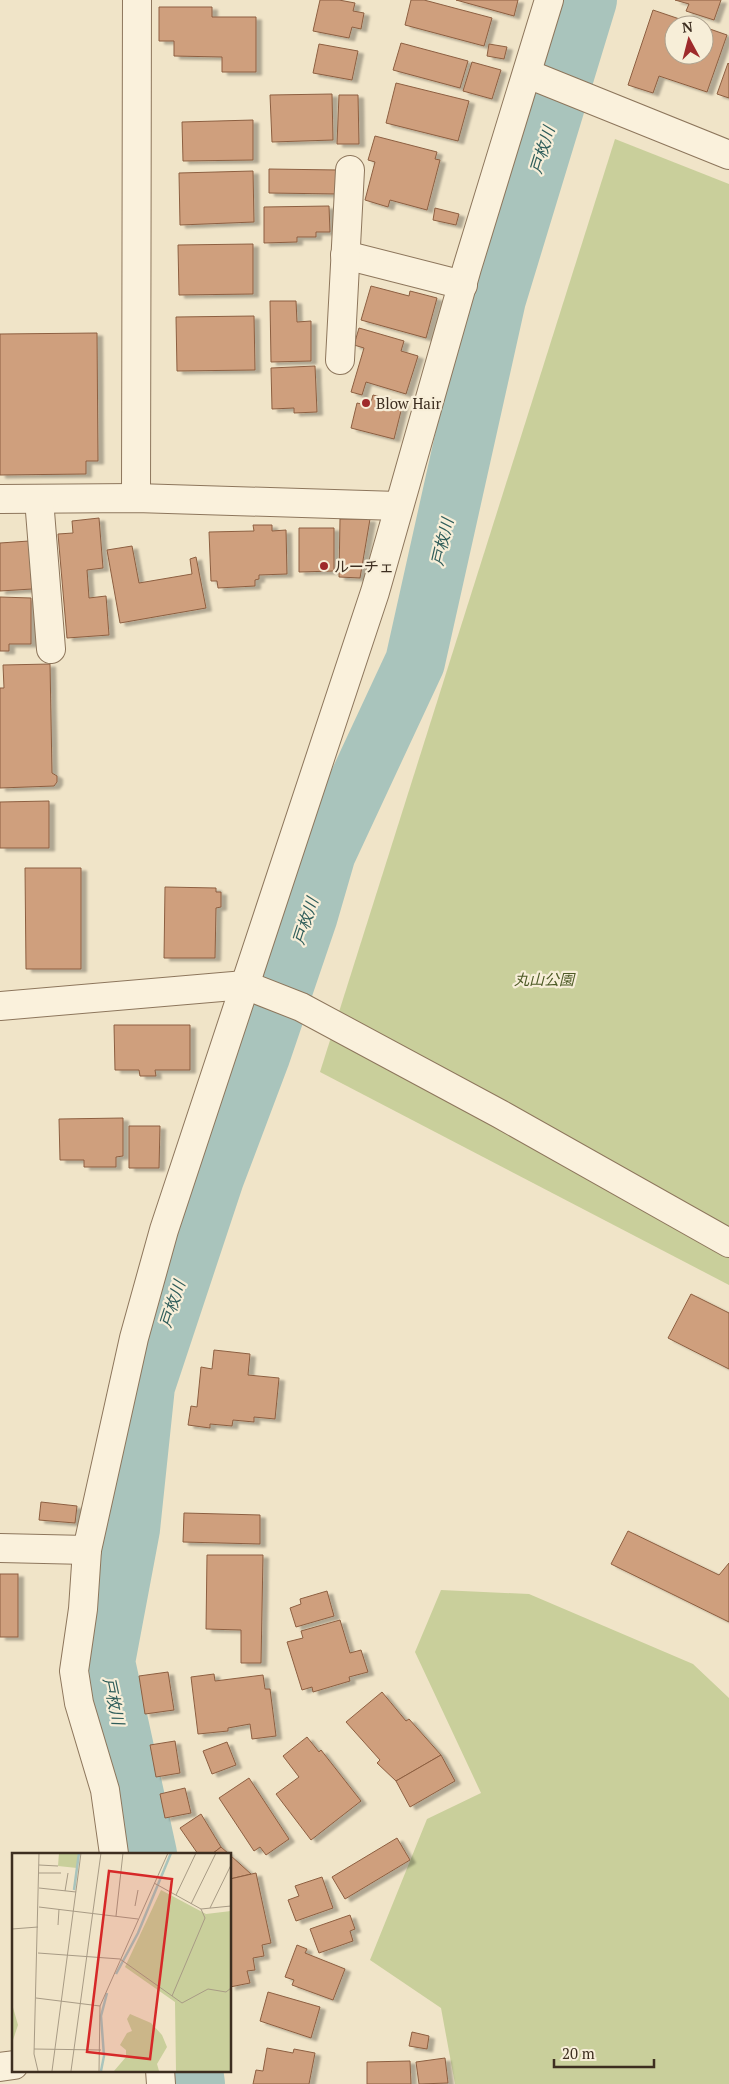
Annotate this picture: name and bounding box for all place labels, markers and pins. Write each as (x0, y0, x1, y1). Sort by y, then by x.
place label: Blow Hair (376, 393, 441, 413)
marker: Blow Hair (360, 397, 372, 409)
place label: ルーチェ (334, 556, 394, 576)
marker: ルーチェ (318, 560, 330, 572)

